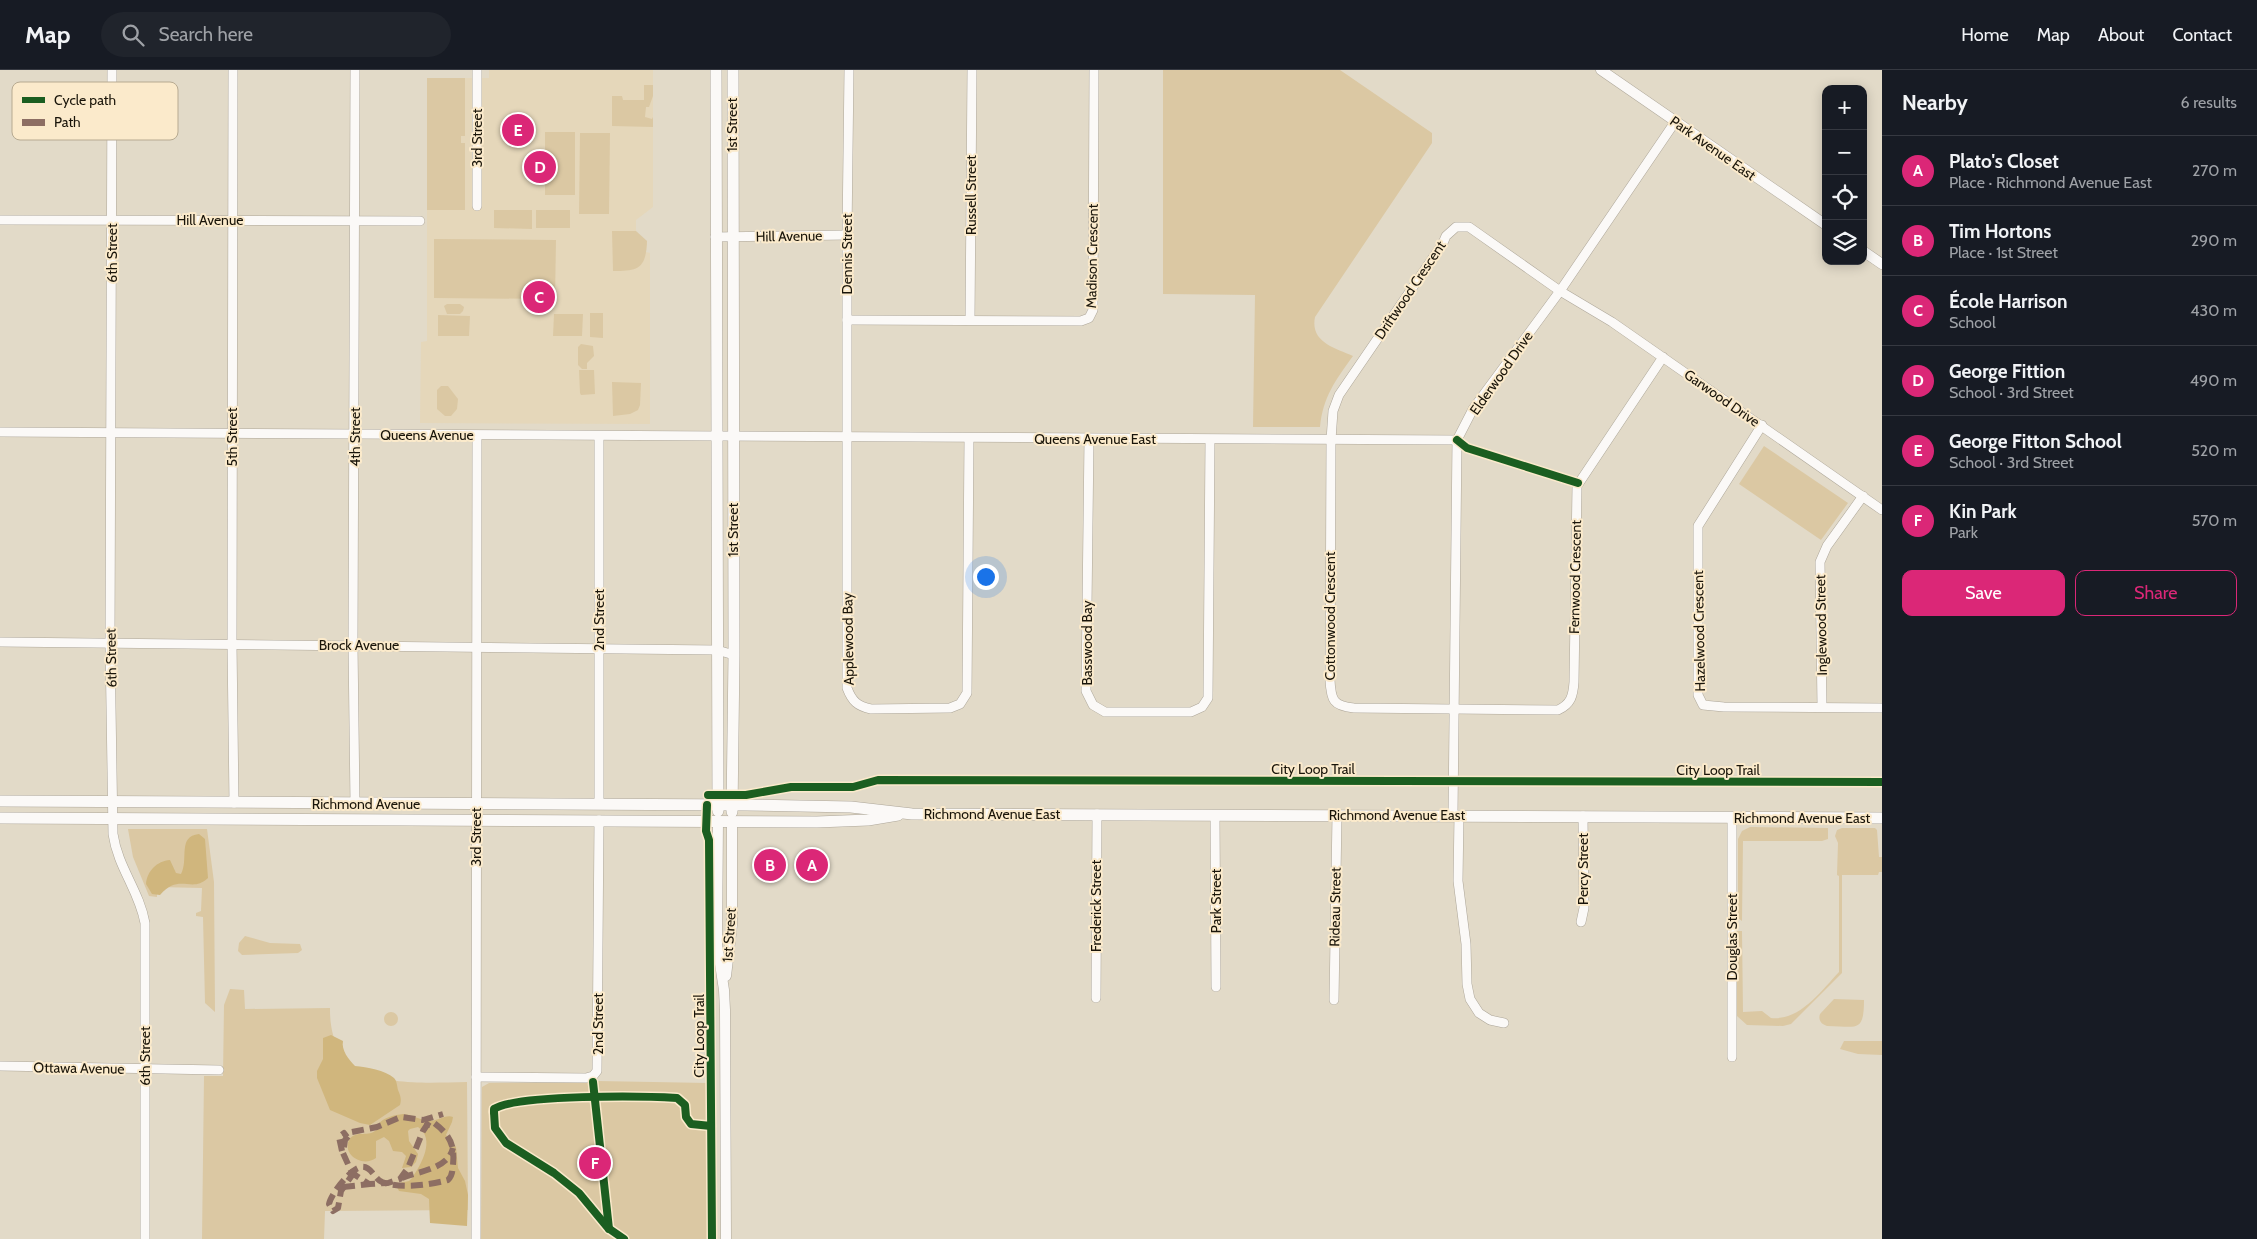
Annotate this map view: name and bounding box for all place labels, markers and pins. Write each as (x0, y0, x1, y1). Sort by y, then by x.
pin: E (502, 111, 534, 149)
pin: D (524, 148, 556, 186)
pin: C (523, 278, 555, 316)
pin: B (754, 846, 786, 884)
pin: A (796, 846, 828, 884)
pin: F (579, 1144, 611, 1182)

